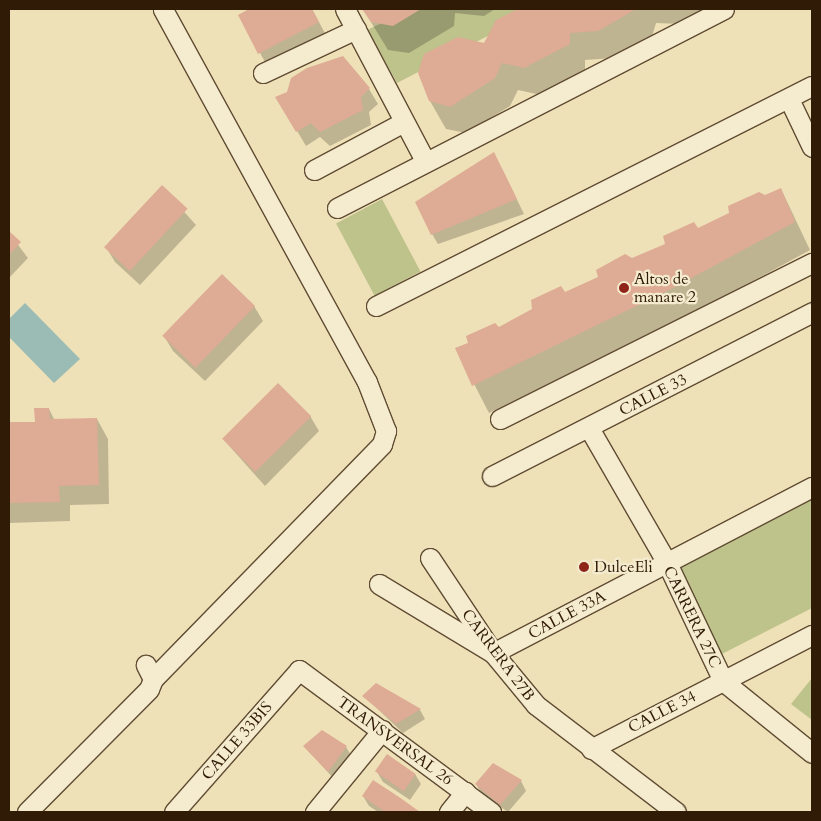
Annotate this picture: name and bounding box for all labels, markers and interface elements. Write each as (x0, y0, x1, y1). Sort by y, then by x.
place label: Altos de manare 2 (634, 269, 696, 307)
marker: Altos de manare 2 (618, 282, 630, 294)
street label: CALLE 33 (616, 370, 690, 420)
place label: DulceEli (594, 557, 653, 577)
marker: DulceEli (578, 561, 590, 573)
street label: CARRERA 27C (659, 563, 725, 671)
street label: CALLE 33A (525, 587, 609, 643)
street label: CARRERA 27B (457, 605, 539, 705)
street label: CALLE 34 (625, 687, 699, 737)
street label: TRANSVERSAL 26 (333, 693, 457, 789)
street label: CALLE 33BIS (198, 698, 276, 784)

